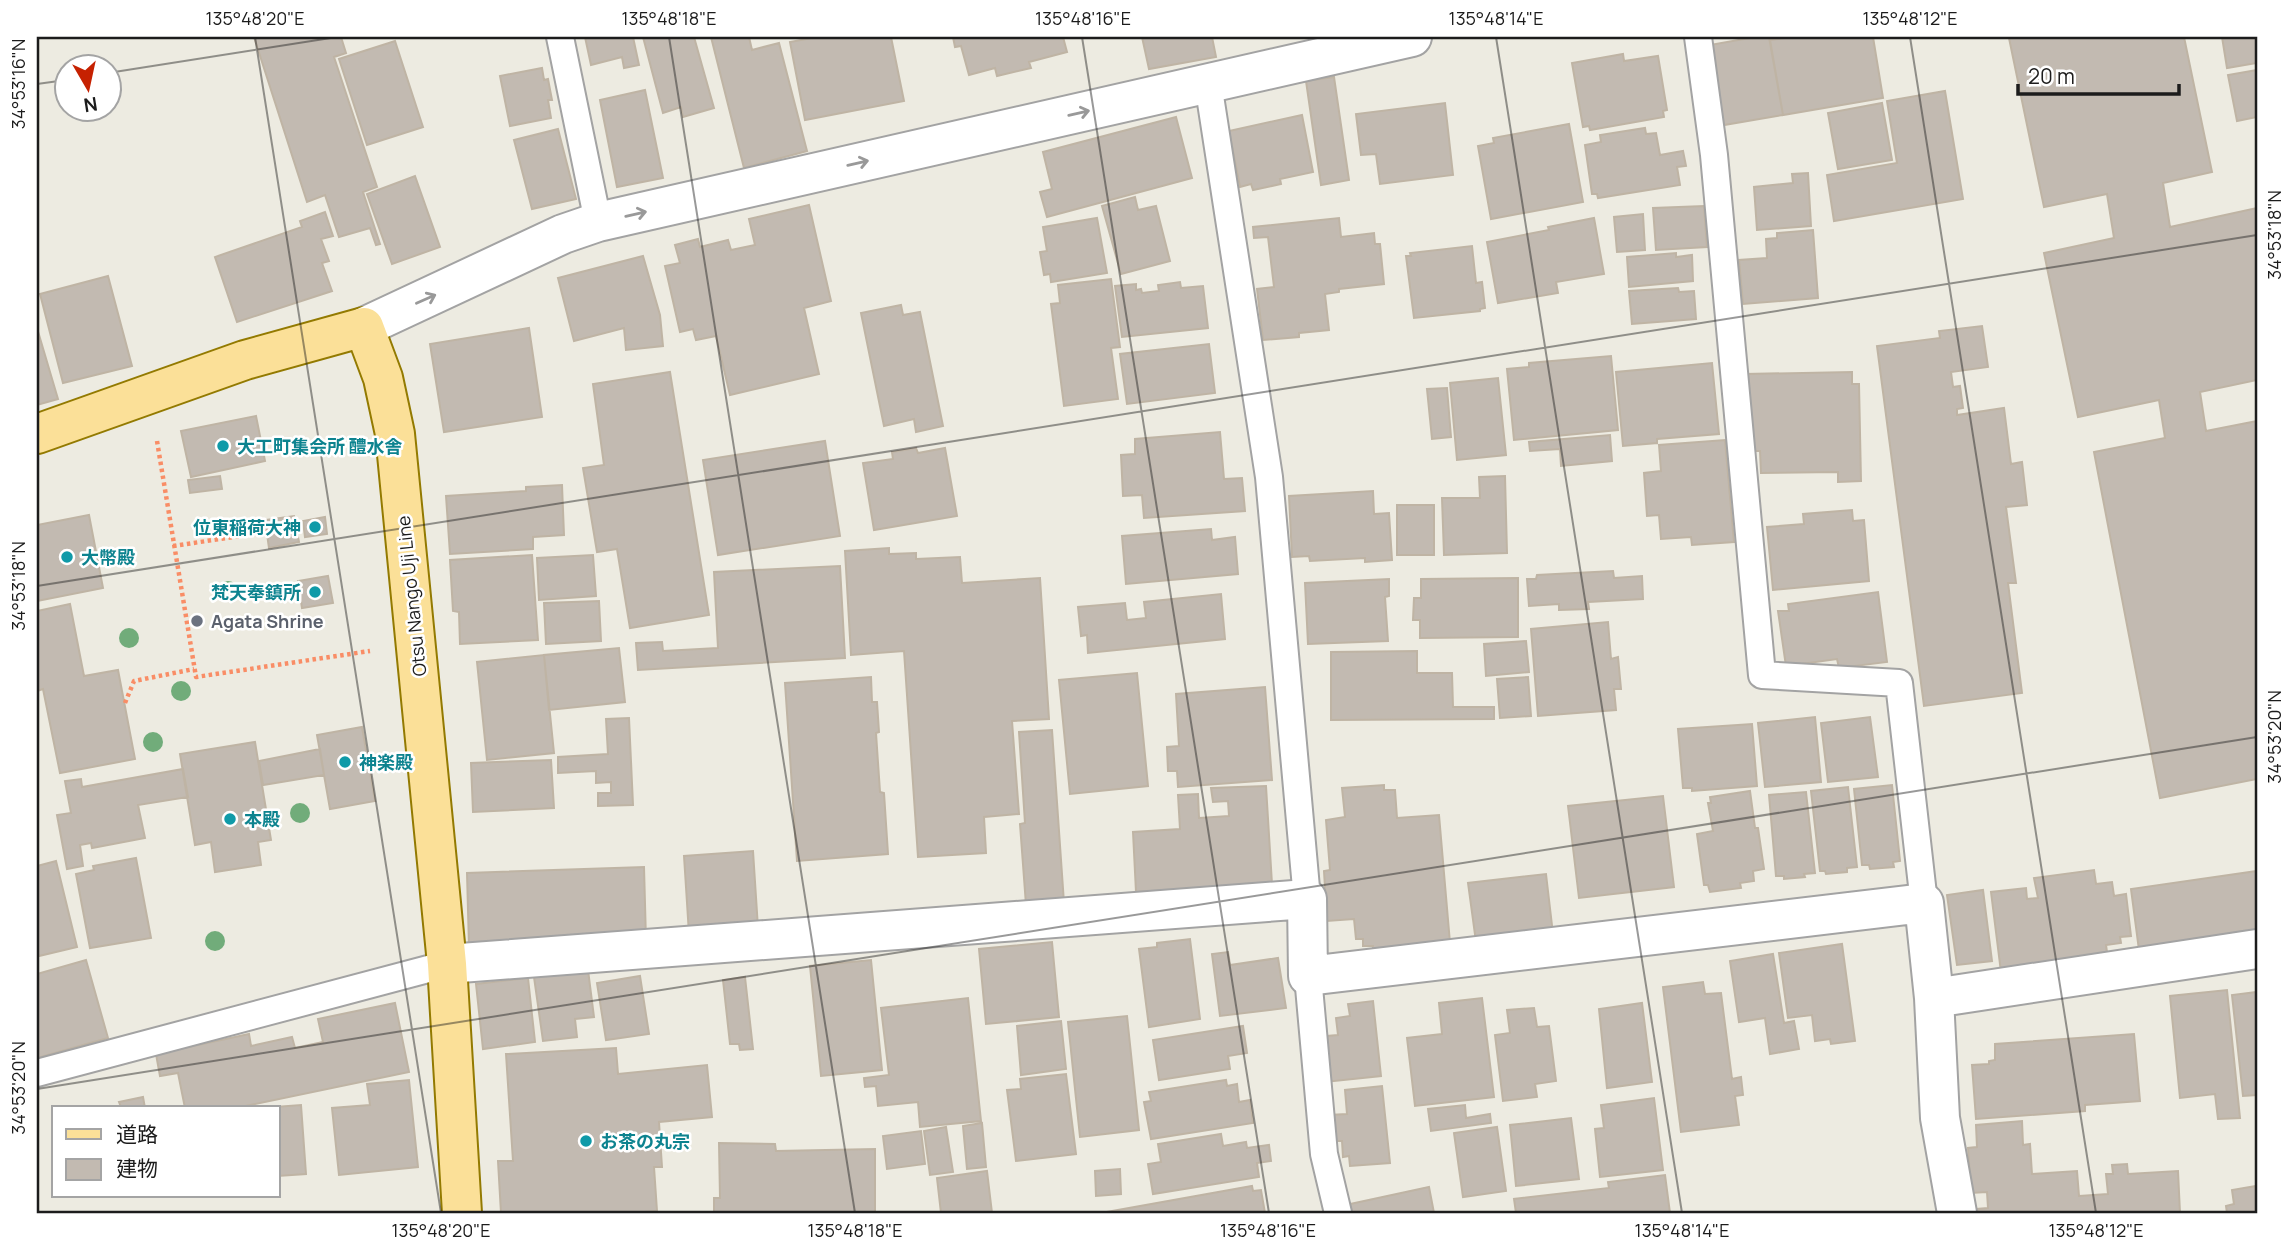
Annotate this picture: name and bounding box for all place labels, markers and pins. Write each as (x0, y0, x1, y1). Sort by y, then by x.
place label: 大工町集会所 醴水舎 (237, 434, 403, 458)
marker: 大工町集会所 醴水舎 (215, 438, 231, 454)
place label: 位東稲荷大神 (193, 515, 301, 539)
marker: 位東稲荷大神 (307, 519, 323, 535)
place label: 大幣殿 (81, 545, 135, 569)
marker: 大幣殿 (59, 549, 75, 565)
place label: 梵天奉鎮所 (211, 580, 301, 604)
marker: 梵天奉鎮所 (307, 584, 323, 600)
place label: Agata Shrine (211, 609, 324, 633)
marker: Agata Shrine (189, 613, 205, 629)
place label: 神楽殿 (359, 750, 413, 774)
marker: 神楽殿 (337, 754, 353, 770)
place label: 本殿 (244, 807, 280, 831)
marker: 本殿 (222, 811, 238, 827)
place label: お茶の丸宗 (600, 1129, 690, 1153)
marker: お茶の丸宗 (578, 1133, 594, 1149)

